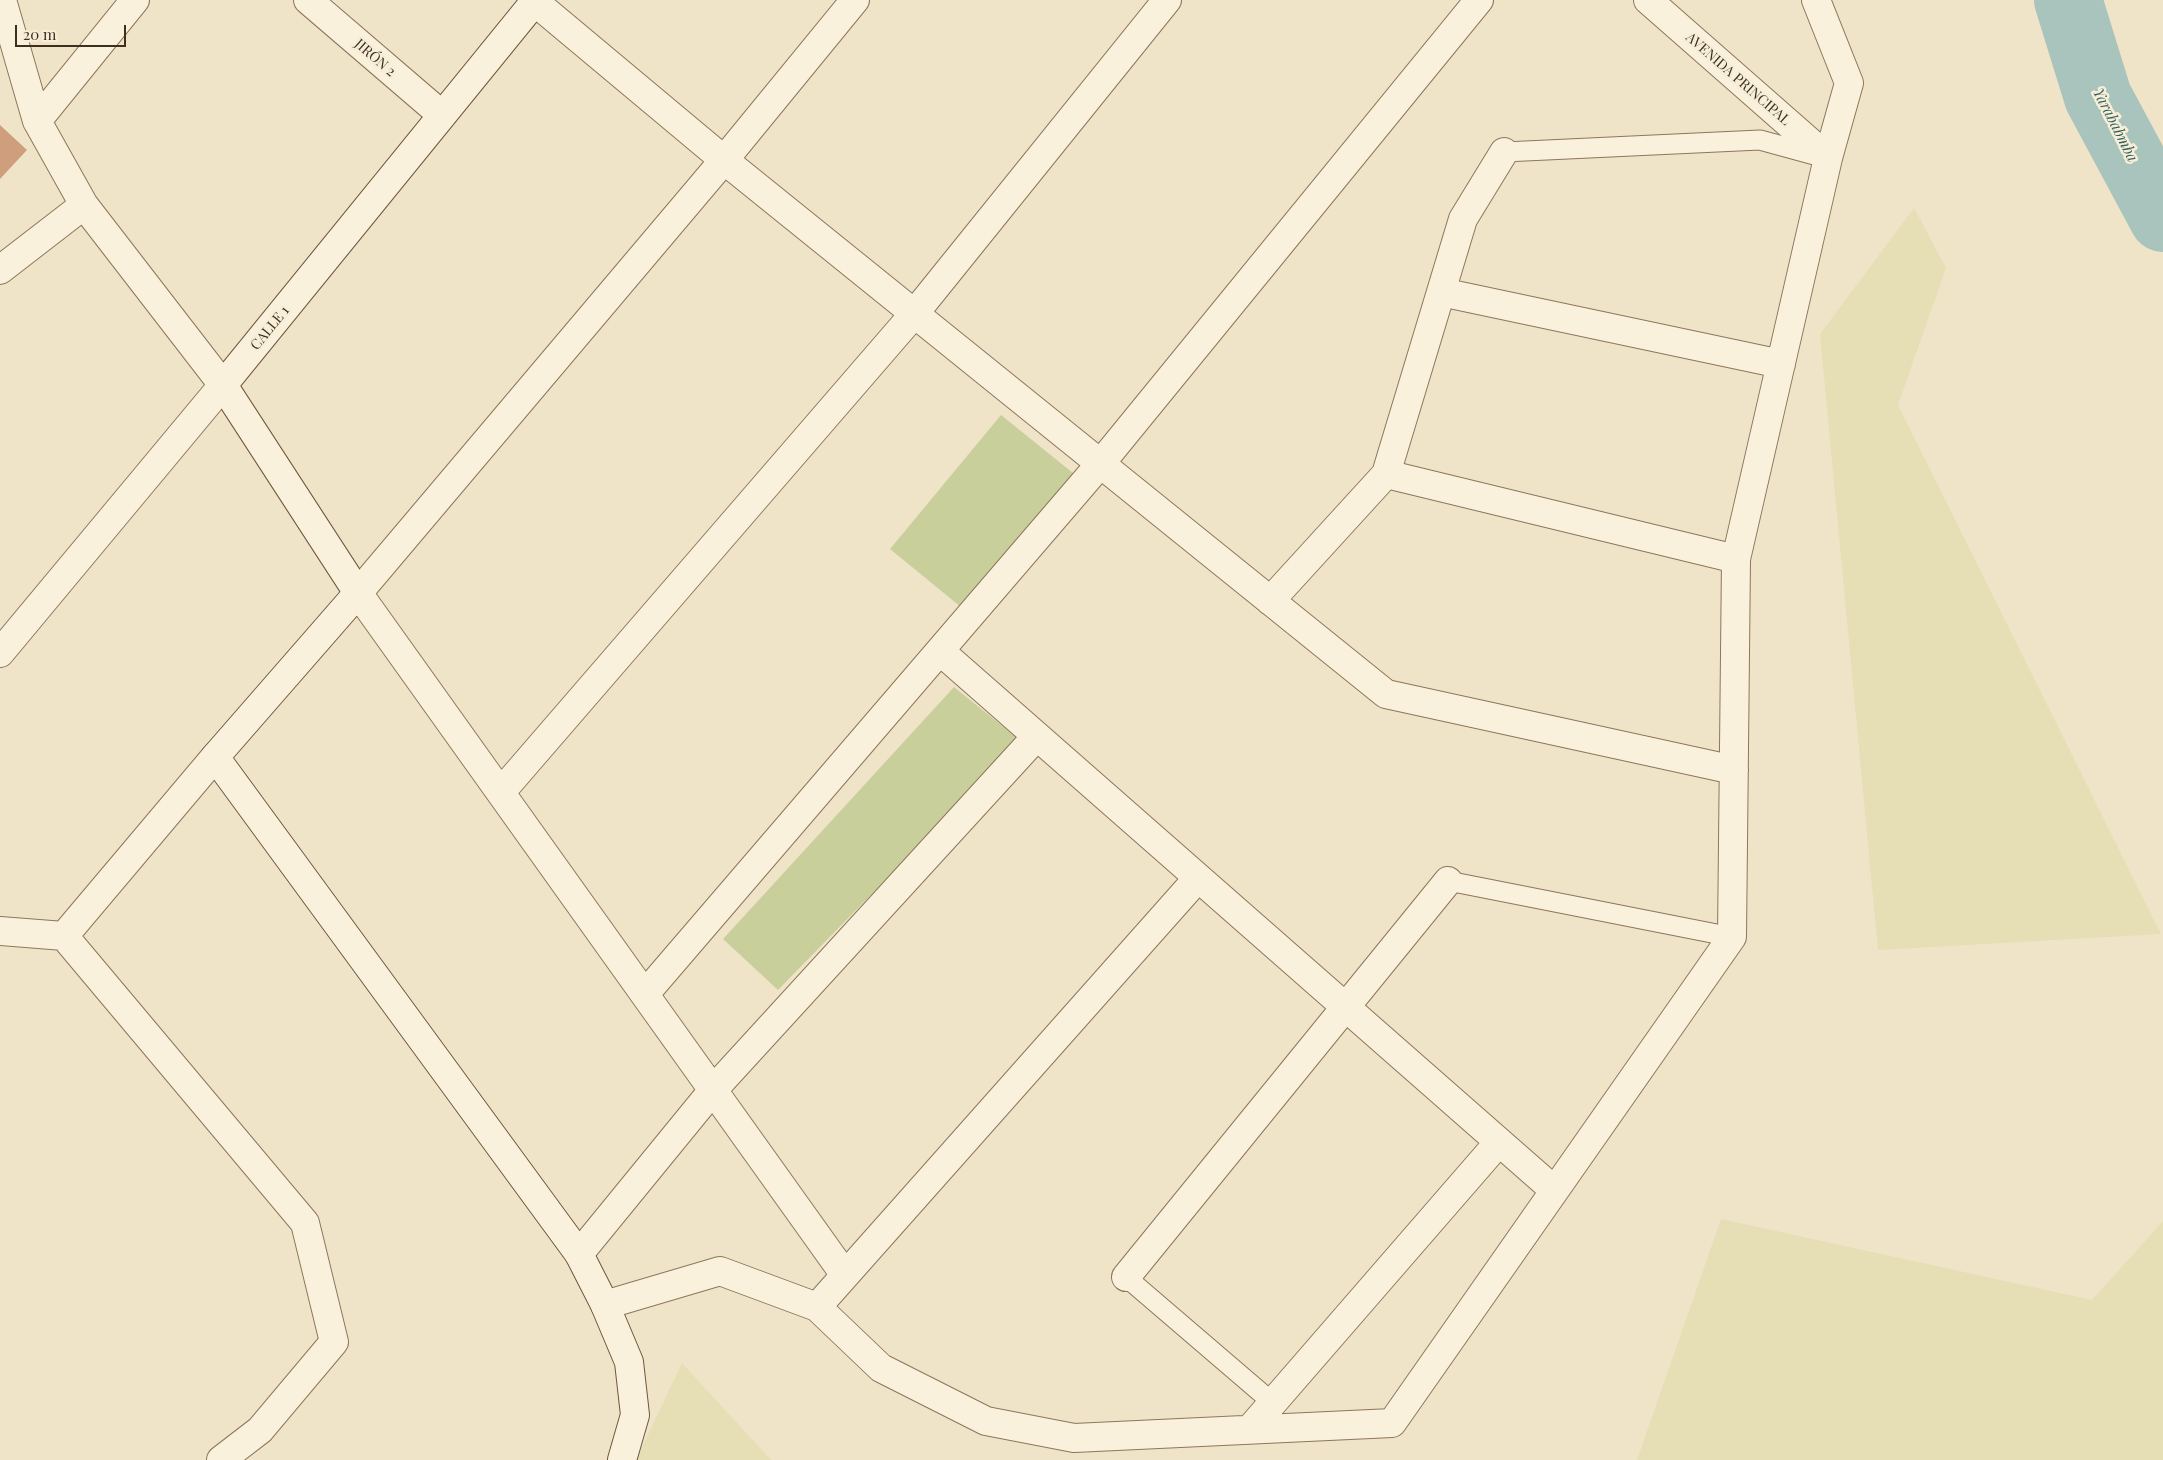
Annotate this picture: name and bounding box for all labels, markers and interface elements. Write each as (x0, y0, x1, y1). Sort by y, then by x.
scale bar (18, 15, 129, 47)
text: 20 m (23, 24, 56, 44)
street label: AVENIDA PRINCIPAL (1682, 29, 1794, 129)
street label: JIRÓN 2 (351, 36, 399, 80)
water label: Yarababmba (2089, 85, 2141, 165)
street label: CALLE 1 (247, 303, 293, 353)

